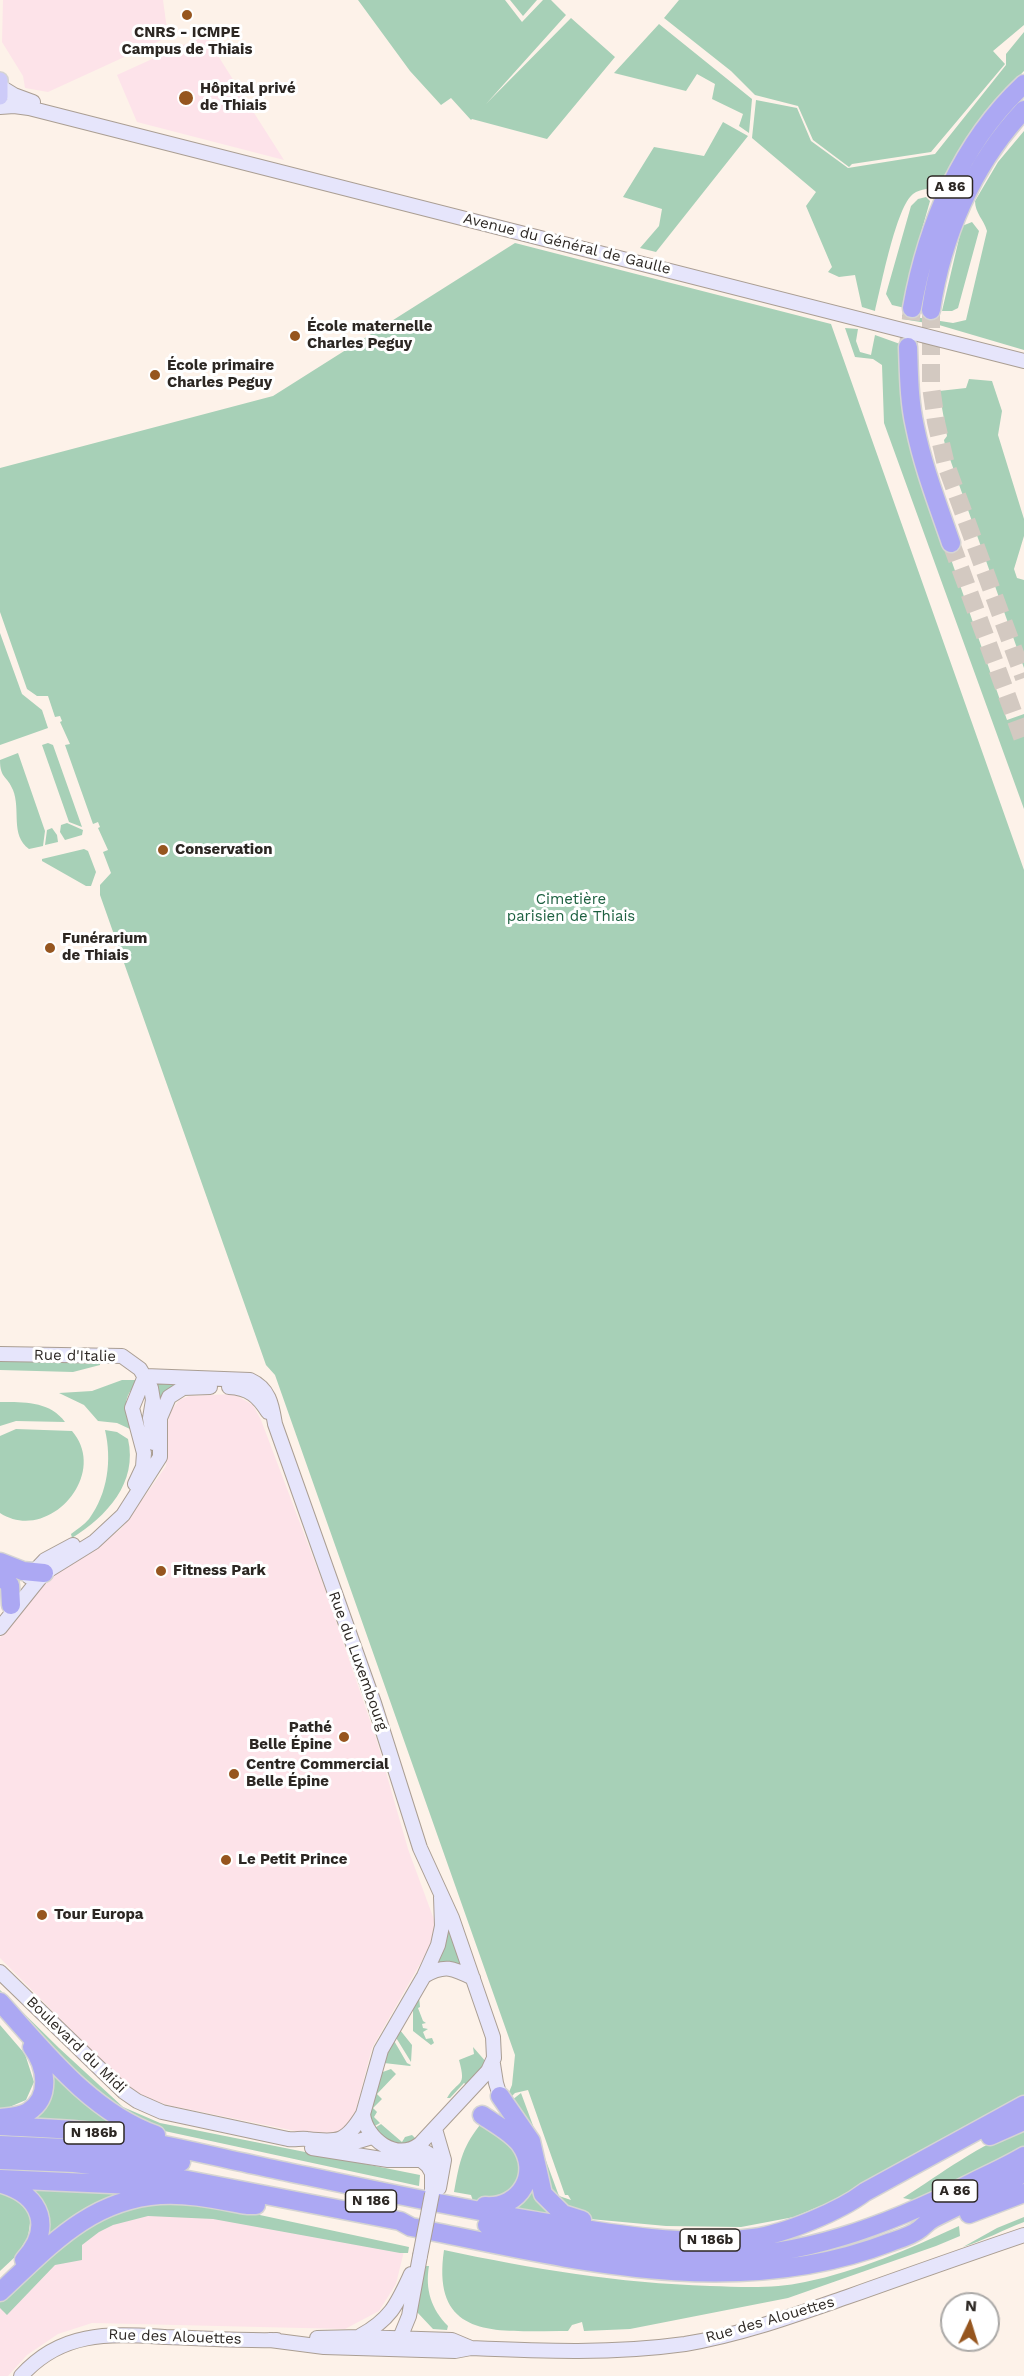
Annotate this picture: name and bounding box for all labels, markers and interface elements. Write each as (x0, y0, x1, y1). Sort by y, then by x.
marker: CNRS - ICMPE Campus de Thiais (180, 8, 194, 22)
place label: CNRS - ICMPE Campus de Thiais (122, 24, 252, 59)
place label: Hôpital privé de Thiais (200, 80, 296, 115)
marker: Hôpital privé de Thiais (177, 89, 195, 107)
road number: A 86 (928, 176, 972, 198)
street label: Avenue du Général de Gaulle (461, 209, 673, 279)
place label: École maternelle Charles Peguy (307, 318, 432, 353)
marker: École maternelle Charles Peguy (288, 329, 302, 343)
place label: École primaire Charles Peguy (167, 357, 274, 392)
marker: École primaire Charles Peguy (148, 368, 162, 382)
place label: Conservation (175, 841, 272, 859)
marker: Conservation (156, 843, 170, 857)
park label: Cimetière parisien de Thiais (507, 891, 635, 926)
place label: Funérarium de Thiais (62, 930, 147, 965)
marker: Funérarium de Thiais (43, 941, 57, 955)
street label: Rue d'Italie (34, 1346, 116, 1366)
place label: Fitness Park (173, 1562, 266, 1580)
marker: Fitness Park (154, 1564, 168, 1578)
street label: Rue du Luxembourg (324, 1589, 392, 1733)
place label: Pathé Belle Épine (249, 1719, 332, 1754)
marker: Pathé Belle Épine (337, 1730, 351, 1744)
place label: Centre Commercial Belle Épine (246, 1756, 389, 1791)
marker: Centre Commercial Belle Épine (227, 1767, 241, 1781)
place label: Le Petit Prince (238, 1851, 347, 1869)
marker: Le Petit Prince (219, 1853, 233, 1867)
place label: Tour Europa (54, 1906, 143, 1924)
marker: Tour Europa (35, 1908, 49, 1922)
street label: Boulevard du Midi (22, 1993, 130, 2097)
road number: N 186b (64, 2122, 124, 2144)
road number: A 86 (932, 2180, 978, 2202)
road number: N 186 (346, 2190, 397, 2212)
road number: N 186b (680, 2229, 740, 2251)
north arrow (940, 2292, 1000, 2352)
street label: Rue des Alouettes (703, 2293, 837, 2347)
text: N (965, 2296, 978, 2315)
street label: Rue des Alouettes (108, 2326, 242, 2348)

